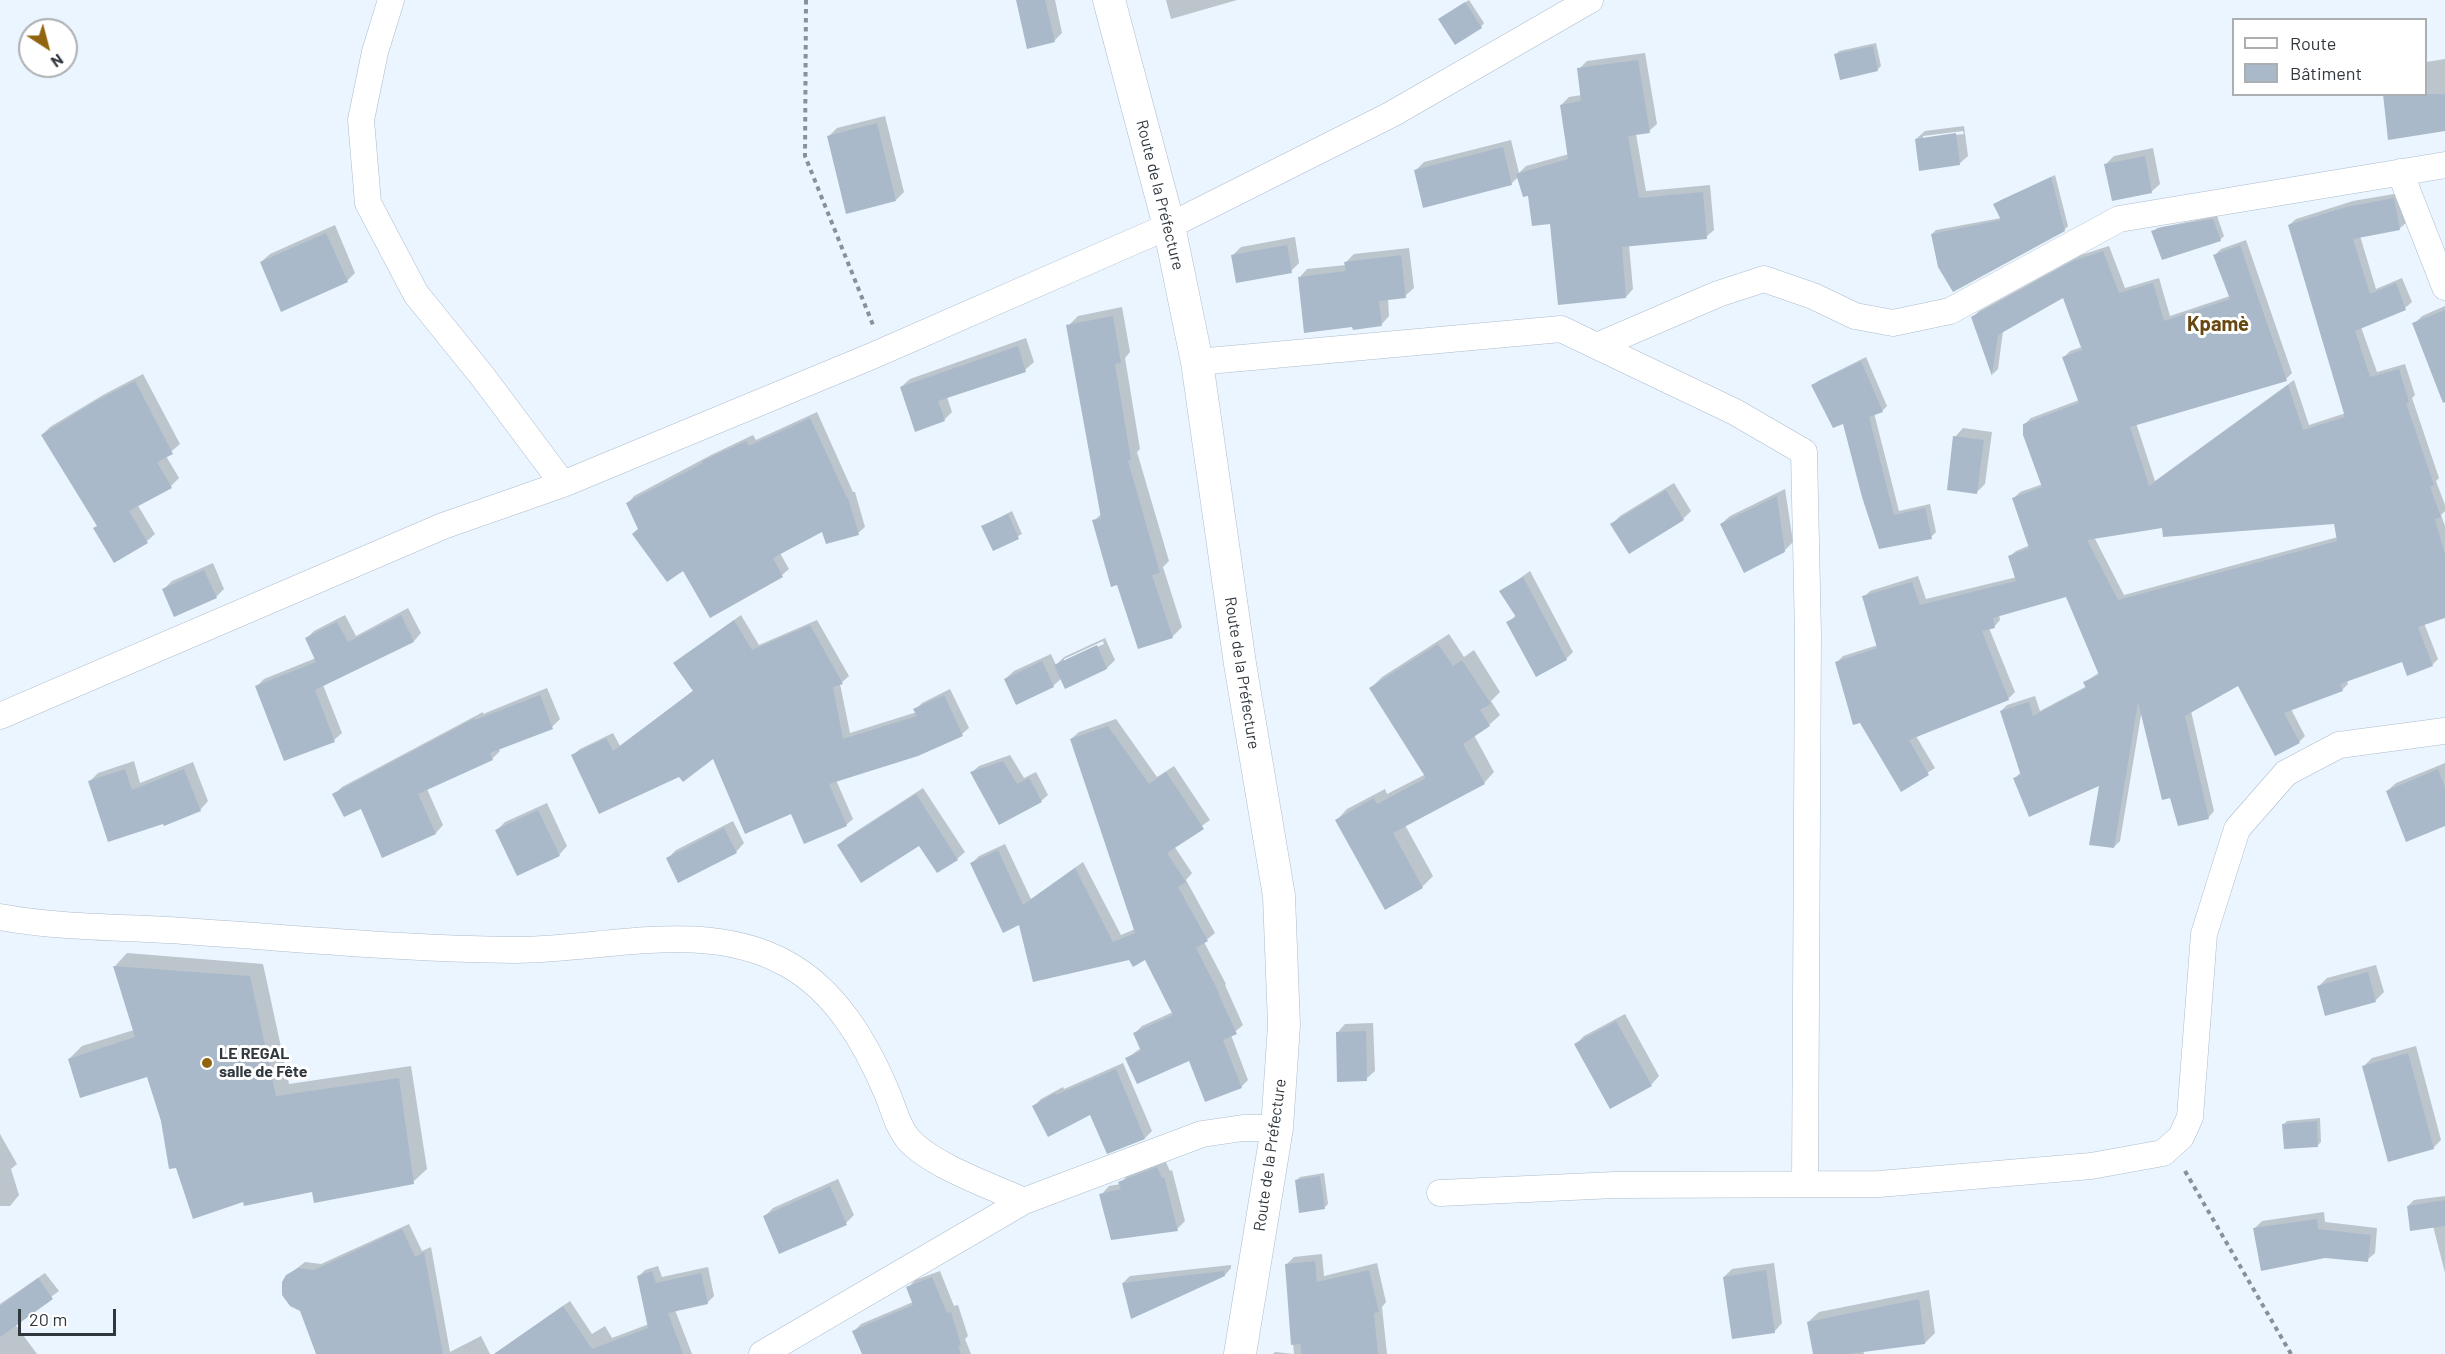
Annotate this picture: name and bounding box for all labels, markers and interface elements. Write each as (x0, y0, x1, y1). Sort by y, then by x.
north arrow (18, 18, 78, 78)
legend (2232, 18, 2427, 96)
text: Route (2290, 32, 2336, 54)
text: N (48, 51, 68, 72)
text: Bâtiment (2290, 62, 2362, 84)
street label: Route de la Préfecture (1132, 118, 1188, 272)
district label: Kpamè (2187, 312, 2249, 336)
street label: Route de la Préfecture (1220, 595, 1264, 751)
place label: LE REGAL salle de Fête (219, 1044, 307, 1082)
marker: LE REGAL salle de Fête (200, 1056, 214, 1070)
street label: Route de la Préfecture (1250, 1077, 1290, 1233)
scale bar (21, 1297, 118, 1335)
text: 20 m (29, 1308, 67, 1330)

